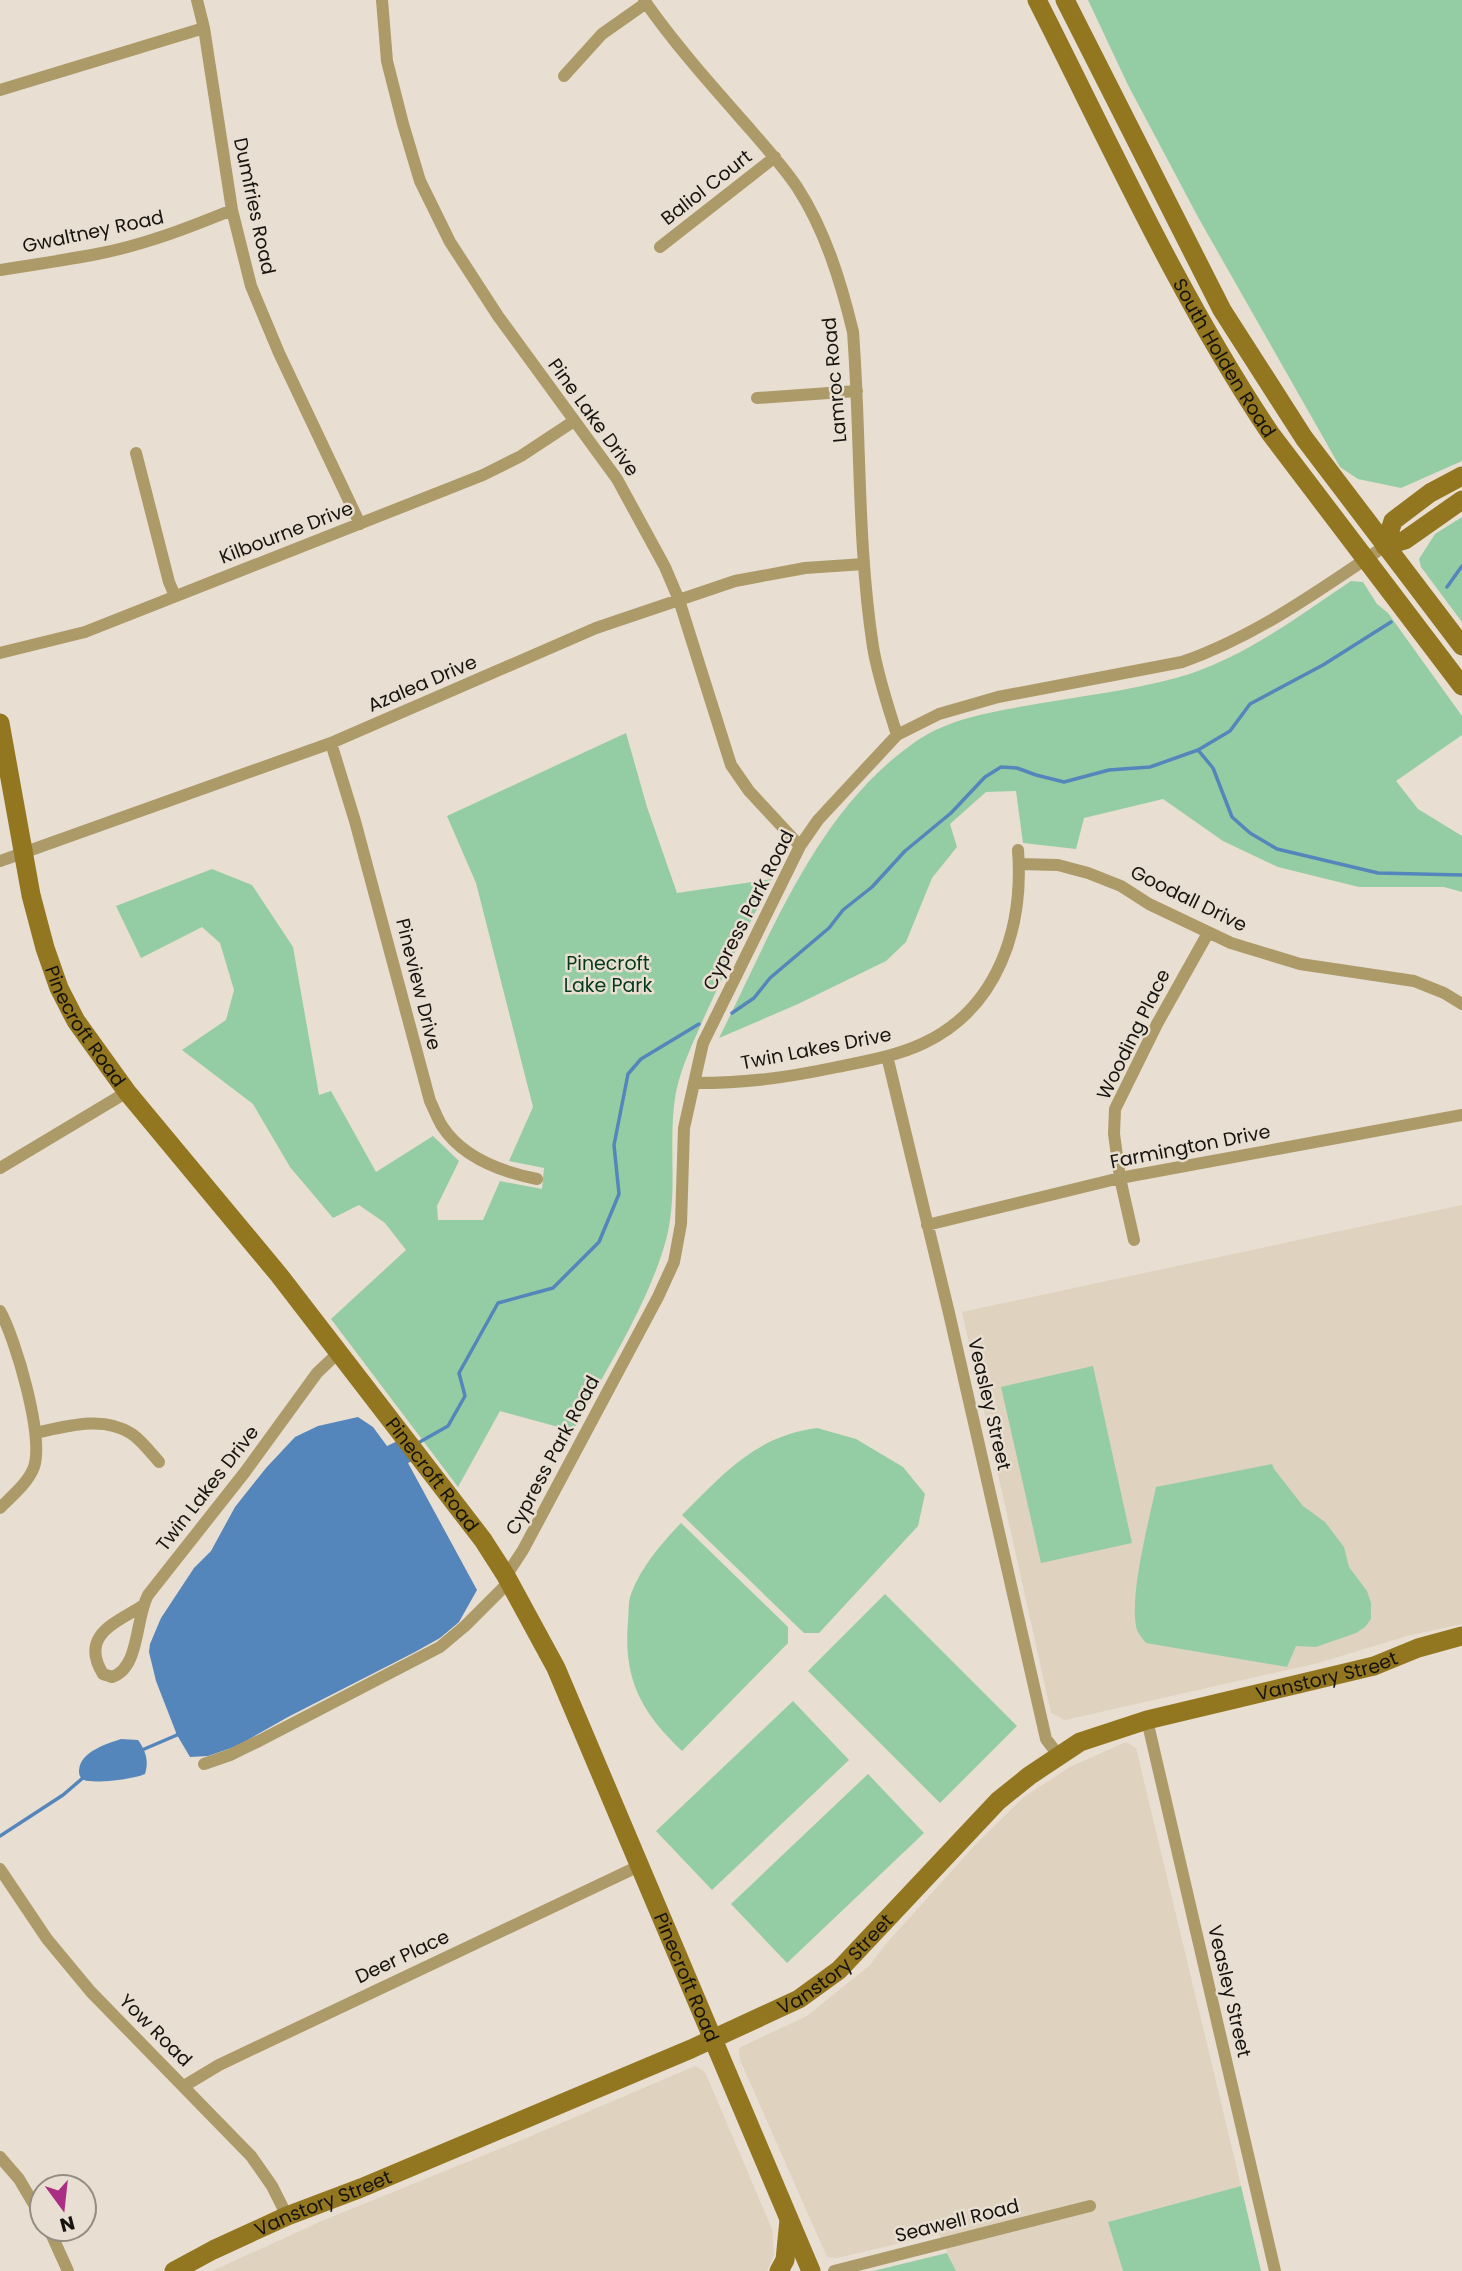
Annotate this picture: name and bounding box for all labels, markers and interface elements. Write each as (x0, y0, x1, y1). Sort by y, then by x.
street label: Dumfries Road (227, 135, 282, 277)
street label: Baliol Court (655, 143, 758, 232)
street label: Gwaltney Road (20, 203, 166, 260)
street label: South Holden Road (1166, 274, 1282, 443)
street label: Lamroc Road (816, 316, 853, 444)
street label: Pine Lake Drive (542, 353, 646, 482)
street label: Kilbourne Drive (215, 494, 357, 570)
street label: Azalea Drive (363, 648, 481, 719)
street label: Cypress Park Road (696, 825, 801, 995)
street label: Goodall Drive (1126, 859, 1252, 938)
street label: Pineview Drive (389, 915, 448, 1053)
park label: Pinecroft Lake Park (564, 950, 652, 999)
street label: Pinecroft Road (38, 962, 132, 1093)
street label: Wooding Place (1090, 964, 1177, 1104)
street label: Twin Lakes Drive (738, 1021, 894, 1076)
street label: Farmington Drive (1108, 1118, 1273, 1175)
street label: Veasley Street (961, 1335, 1018, 1473)
street label: Cypress Park Road (499, 1371, 606, 1540)
street label: Pinecroft Road (379, 1412, 485, 1538)
street label: Twin Lakes Drive (150, 1420, 265, 1557)
street label: Vanstory Street (1253, 1645, 1402, 1708)
street label: Vanstory Street (773, 1908, 900, 2021)
street label: Pinecroft Road (647, 1909, 726, 2046)
street label: Veasley Street (1201, 1922, 1258, 2060)
street label: Deer Place (351, 1923, 454, 1990)
street label: Yow Road (113, 1988, 198, 2073)
street label: Vanstory Street (250, 2164, 396, 2243)
north arrow (28, 2173, 98, 2243)
street label: Seawell Road (892, 2192, 1022, 2249)
text: N (57, 2209, 78, 2239)

